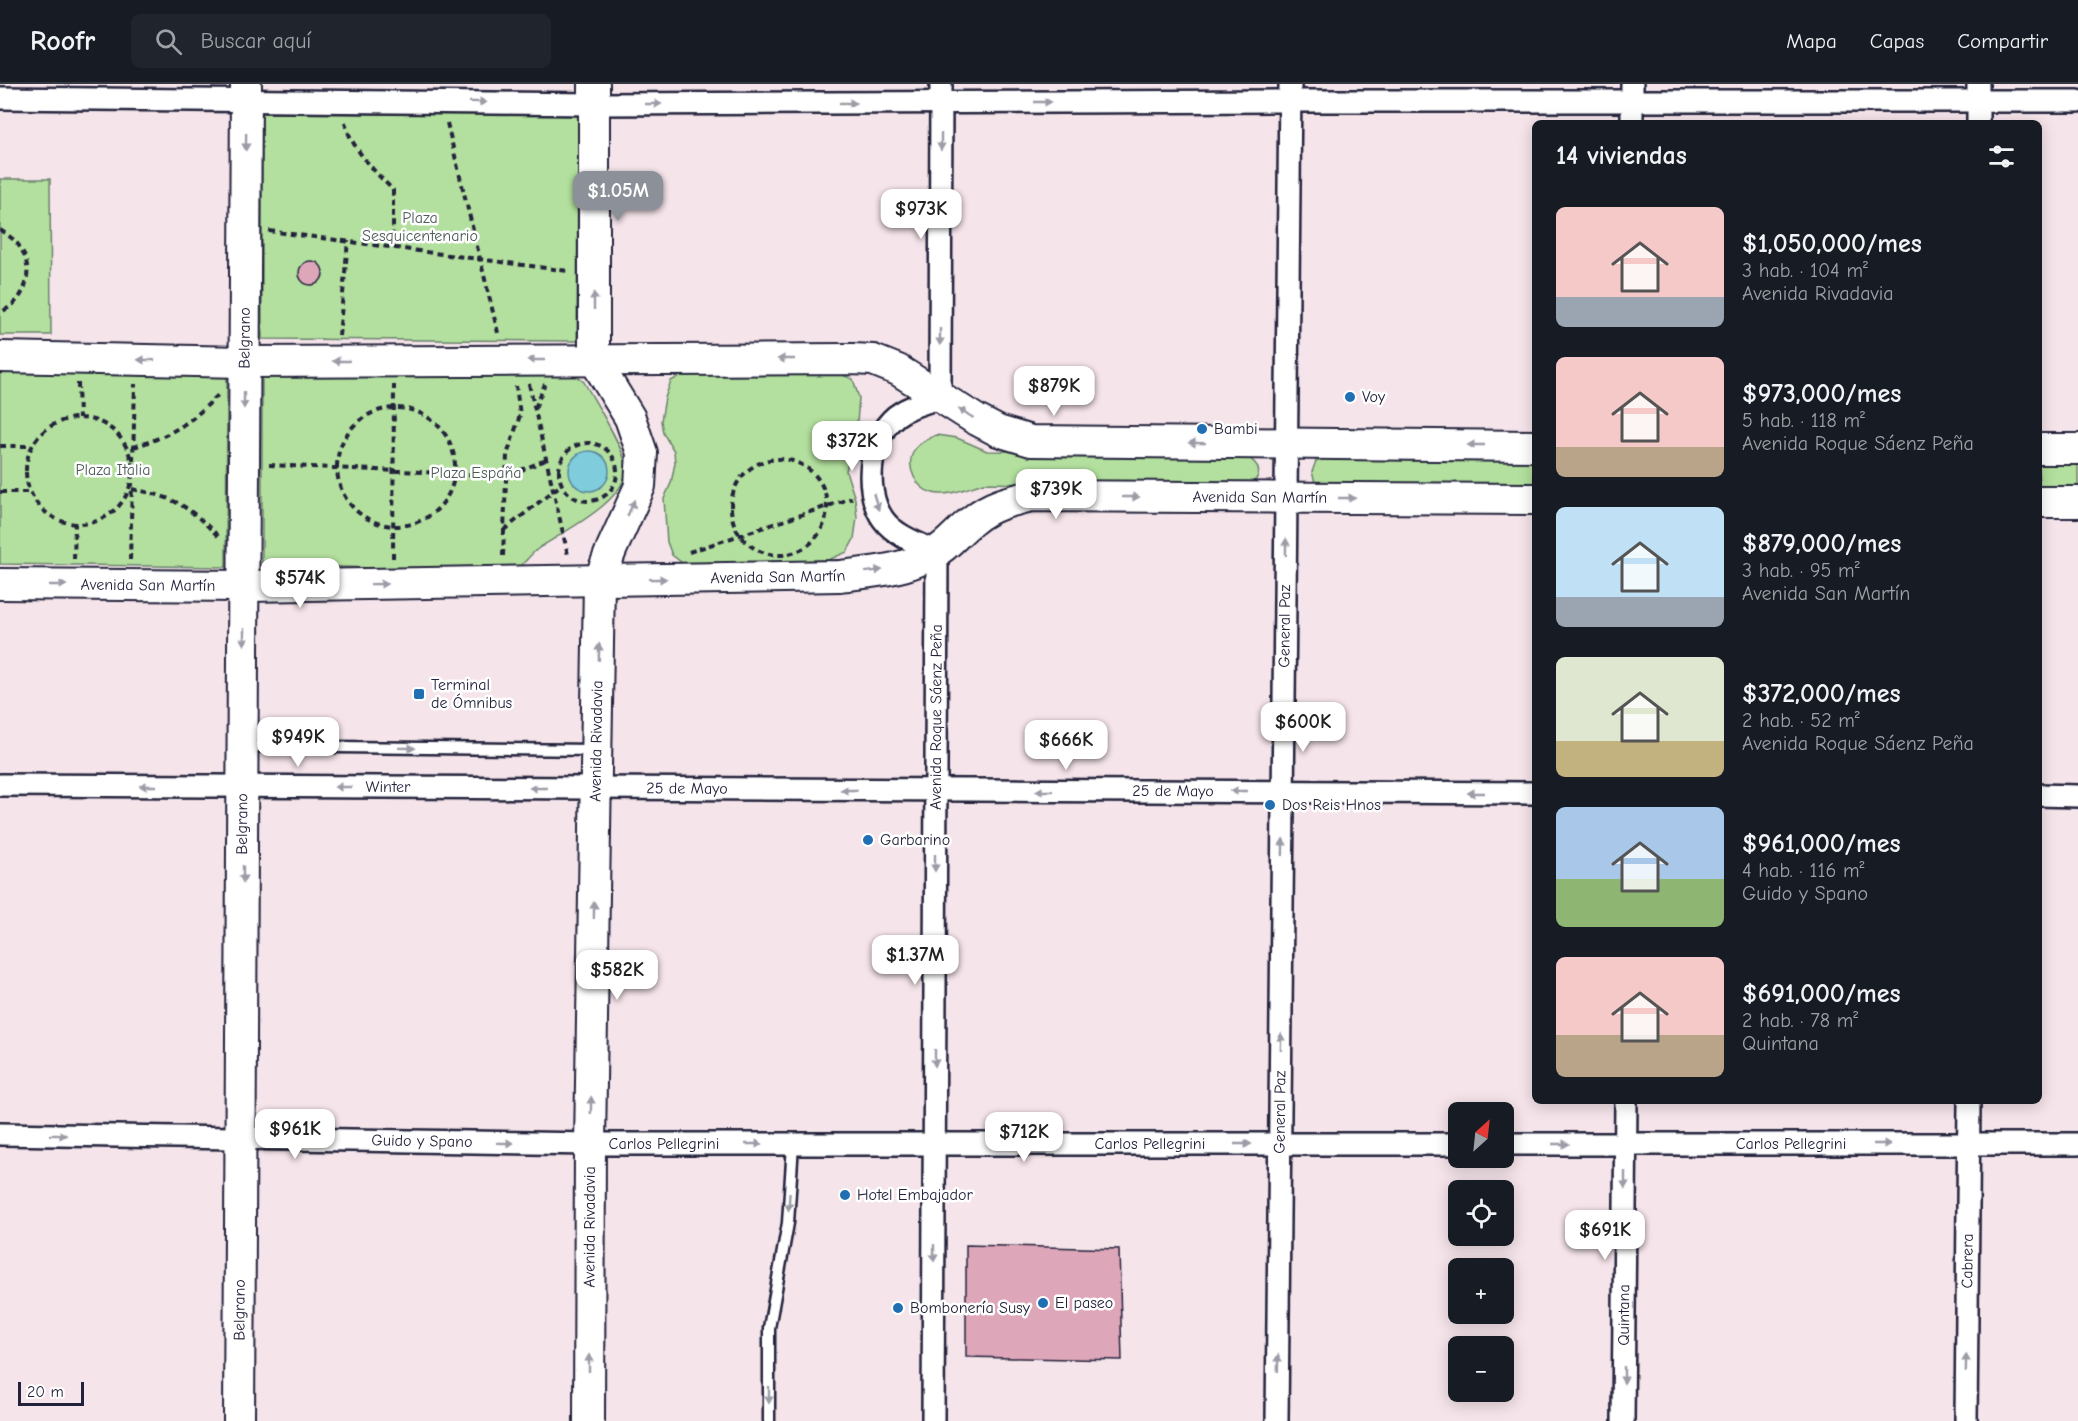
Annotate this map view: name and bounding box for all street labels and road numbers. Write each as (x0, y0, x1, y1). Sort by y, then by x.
street label: Belgrano (236, 307, 254, 369)
street label: Avenida San Martín (1192, 488, 1327, 507)
street label: Avenida San Martín (710, 566, 846, 587)
street label: Avenida San Martín (81, 576, 215, 595)
street label: General Paz (1275, 584, 1294, 668)
street label: Avenida Roque Sáenz Peña (927, 624, 946, 810)
street label: Avenida Rivadavia (586, 680, 606, 802)
street label: Winter (366, 778, 411, 796)
street label: 25 de Mayo (646, 779, 728, 798)
street label: 25 de Mayo (1132, 782, 1214, 800)
street label: Belgrano (233, 793, 251, 855)
street label: General Paz (1271, 1070, 1289, 1154)
street label: Guido y Spano (371, 1131, 473, 1151)
street label: Carlos Pellegrini (609, 1135, 719, 1153)
street label: Carlos Pellegrini (1095, 1135, 1205, 1153)
street label: Carlos Pellegrini (1736, 1135, 1846, 1153)
street label: Avenida Rivadavia (580, 1166, 599, 1288)
street label: Cabrera (1958, 1233, 1977, 1289)
street label: Belgrano (230, 1279, 249, 1341)
street label: Quintana (1615, 1284, 1633, 1346)

